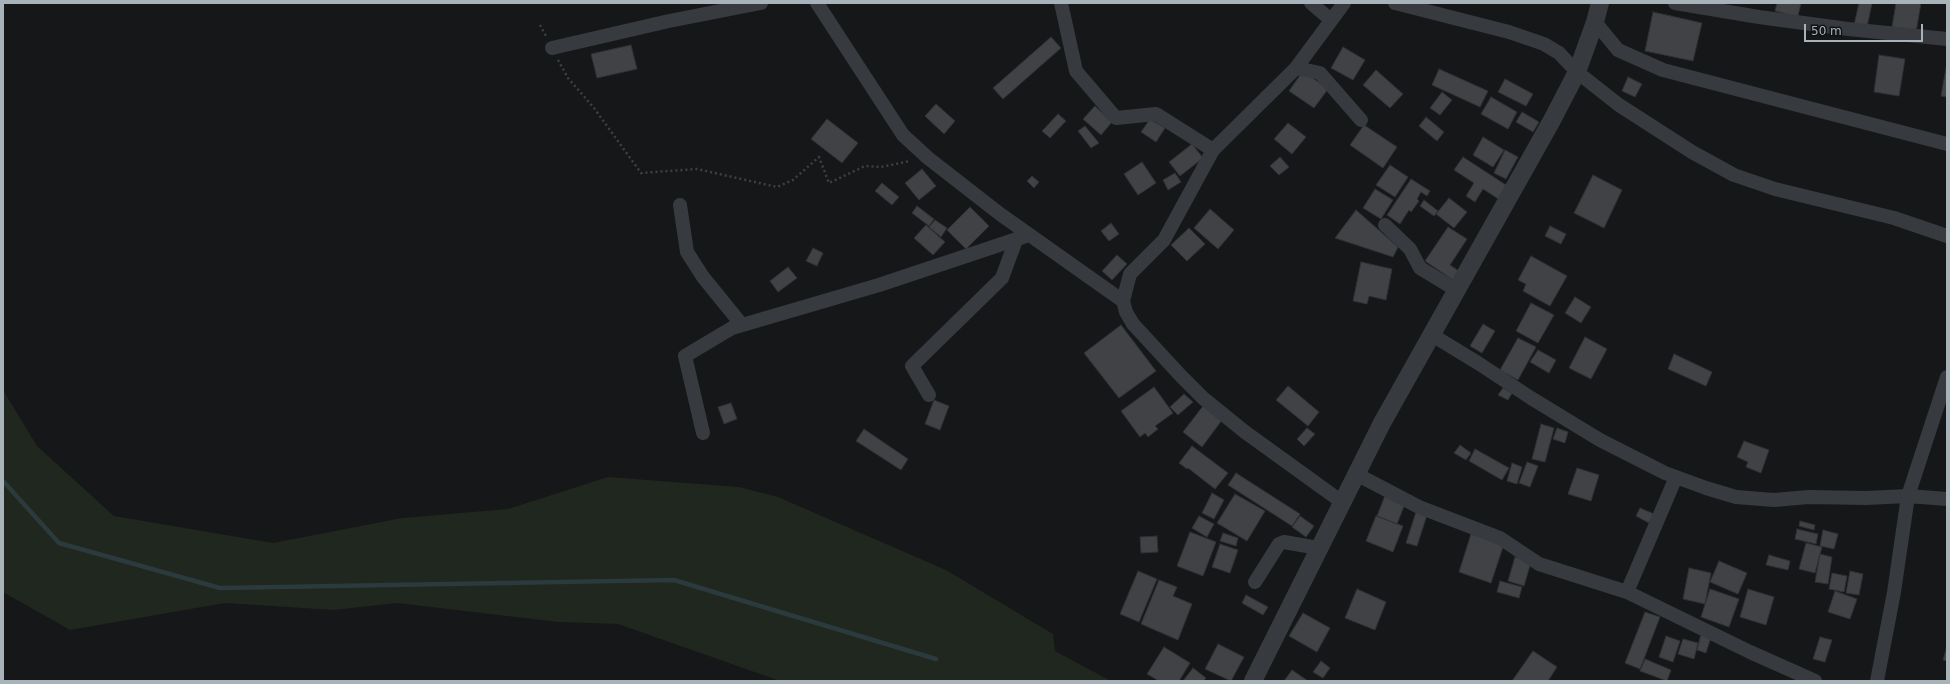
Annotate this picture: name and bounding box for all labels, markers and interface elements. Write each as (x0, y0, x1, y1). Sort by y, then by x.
scale bar (1806, 16, 1925, 42)
text: 50 m (1811, 24, 1842, 38)

